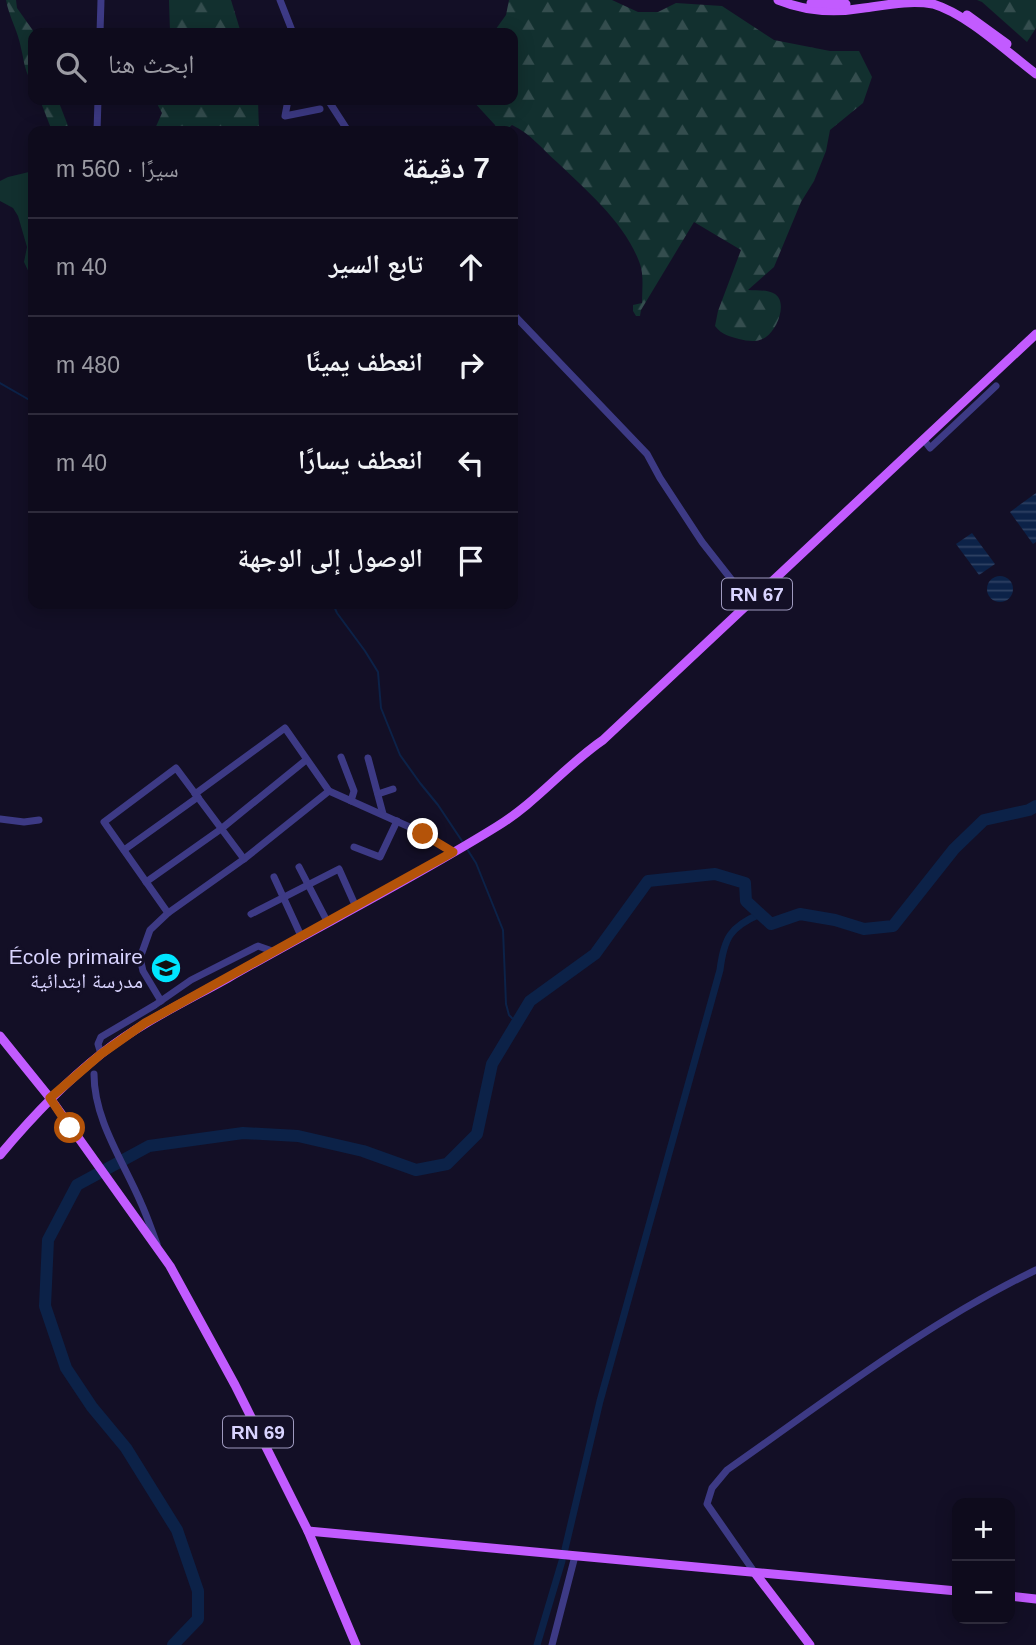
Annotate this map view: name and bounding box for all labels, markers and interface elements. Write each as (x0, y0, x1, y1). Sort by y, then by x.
search box (28, 28, 518, 105)
icon: search (52, 48, 90, 86)
text: ابحث هنا (108, 49, 195, 79)
text: 7 دقيقة (402, 151, 490, 184)
text: سيرًا · 560 m (56, 156, 179, 182)
icon: ahead (452, 248, 490, 286)
text: تابع السير (329, 249, 423, 279)
text: 40 m (56, 254, 107, 280)
icon: right (452, 346, 490, 384)
text: انعطف يمينًا (306, 347, 423, 377)
text: 480 m (56, 352, 120, 378)
icon: left (452, 444, 490, 482)
text: انعطف يسارًا (298, 445, 423, 475)
text: 40 m (56, 450, 107, 476)
icon: arrive (452, 542, 490, 580)
text: الوصول إلى الوجهة (238, 543, 423, 573)
road number: RN 67 (722, 579, 792, 610)
route end (407, 818, 438, 849)
place label: École primaire مدرسة ابتدائية (9, 945, 143, 992)
school or university icon: École primaire مدرسة ابتدائية (149, 951, 183, 985)
route start (54, 1112, 85, 1143)
road number: RN 69 (223, 1416, 293, 1448)
map controls (952, 1498, 1015, 1624)
button: + (952, 1498, 1015, 1561)
button: − (952, 1561, 1015, 1624)

